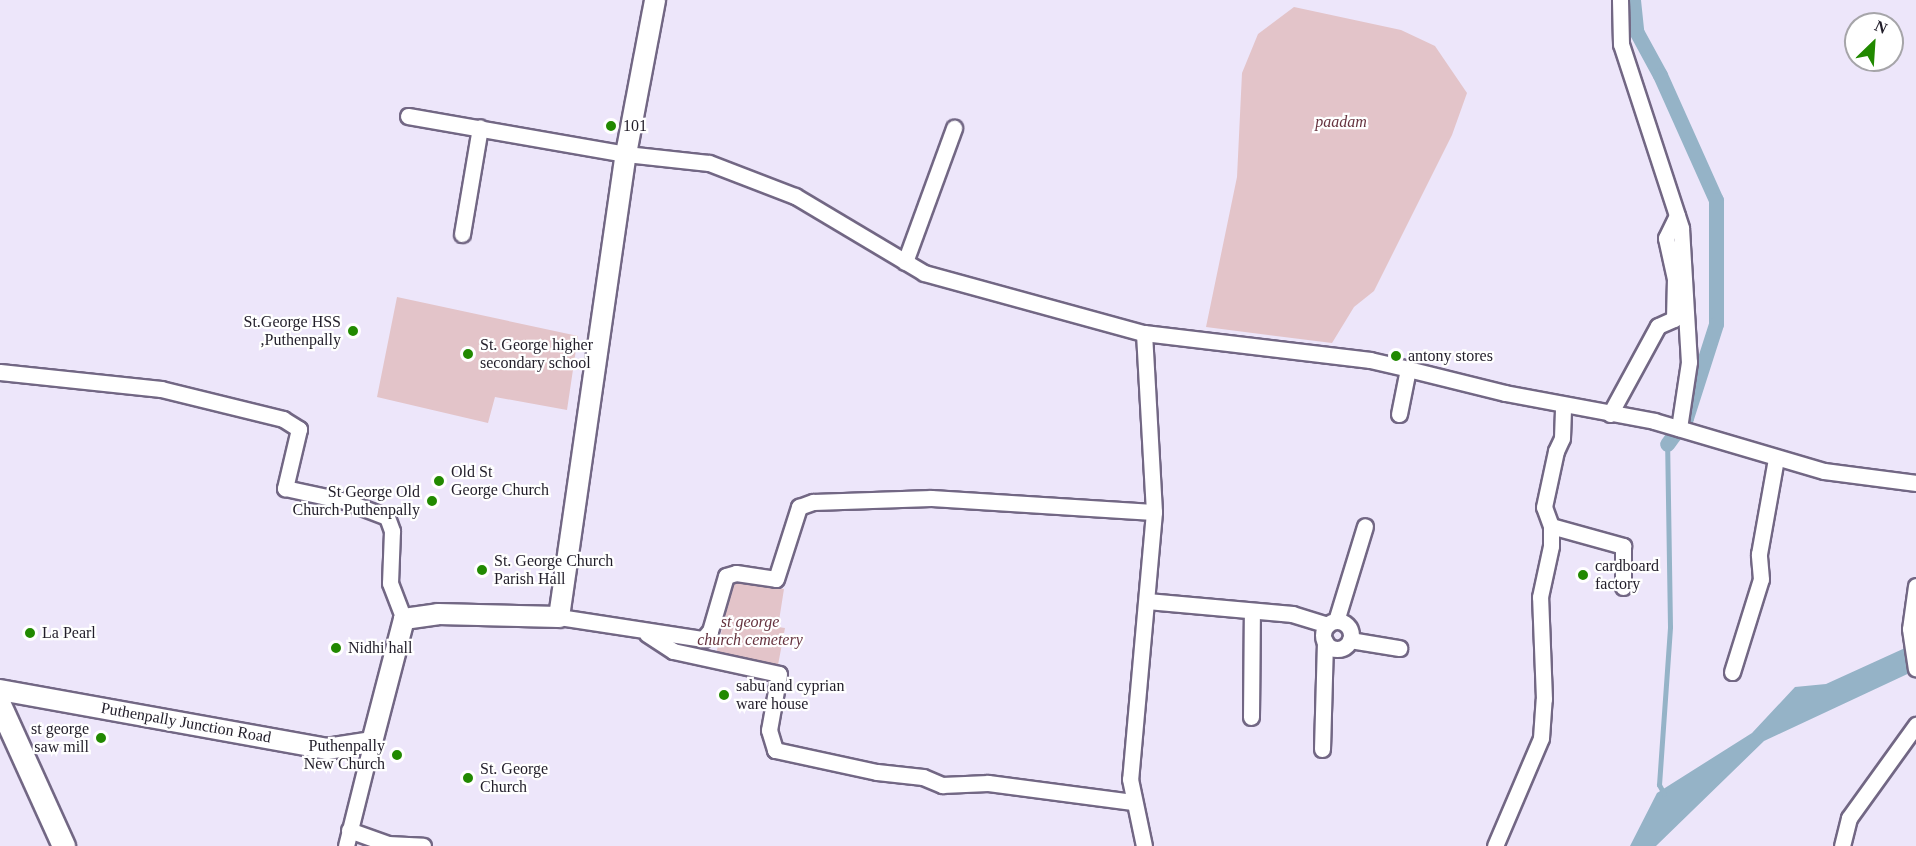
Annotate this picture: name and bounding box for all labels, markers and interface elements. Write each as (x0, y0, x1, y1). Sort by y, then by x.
north arrow (1844, 12, 1904, 72)
text: N (1872, 17, 1890, 37)
park label: paadam (1315, 112, 1367, 132)
place label: 101 (623, 116, 647, 136)
marker: 101 (604, 119, 618, 133)
place label: St.George HSS ,Puthenpally (244, 312, 341, 350)
marker: St.George HSS ,Puthenpally (346, 324, 360, 338)
place label: St. George higher secondary school (480, 335, 593, 373)
place label: antony stores (1408, 346, 1493, 366)
marker: St. George higher secondary school (461, 347, 475, 361)
marker: antony stores (1389, 349, 1403, 363)
place label: Old St George Church (451, 462, 549, 500)
marker: Old St George Church (432, 474, 446, 488)
place label: St George Old Church Puthenpally (292, 482, 420, 520)
marker: St George Old Church Puthenpally (425, 494, 439, 508)
place label: St. George Church Parish Hall (494, 551, 613, 589)
place label: cardboard factory (1595, 556, 1659, 594)
marker: St. George Church Parish Hall (475, 563, 489, 577)
marker: cardboard factory (1576, 568, 1590, 582)
park label: st george church cemetery (697, 612, 803, 650)
place label: La Pearl (42, 623, 96, 643)
marker: La Pearl (23, 626, 37, 640)
place label: Nidhi hall (348, 638, 412, 658)
marker: Nidhi hall (329, 641, 343, 655)
place label: sabu and cyprian ware house (736, 676, 844, 714)
marker: sabu and cyprian ware house (717, 688, 731, 702)
street label: Puthenpally Junction Road (99, 699, 273, 747)
place label: st george saw mill (31, 719, 89, 757)
marker: st george saw mill (94, 731, 108, 745)
place label: Puthenpally New Church (304, 736, 385, 774)
marker: Puthenpally New Church (390, 748, 404, 762)
place label: St. George Church (480, 759, 548, 797)
marker: St. George Church (461, 771, 475, 785)

